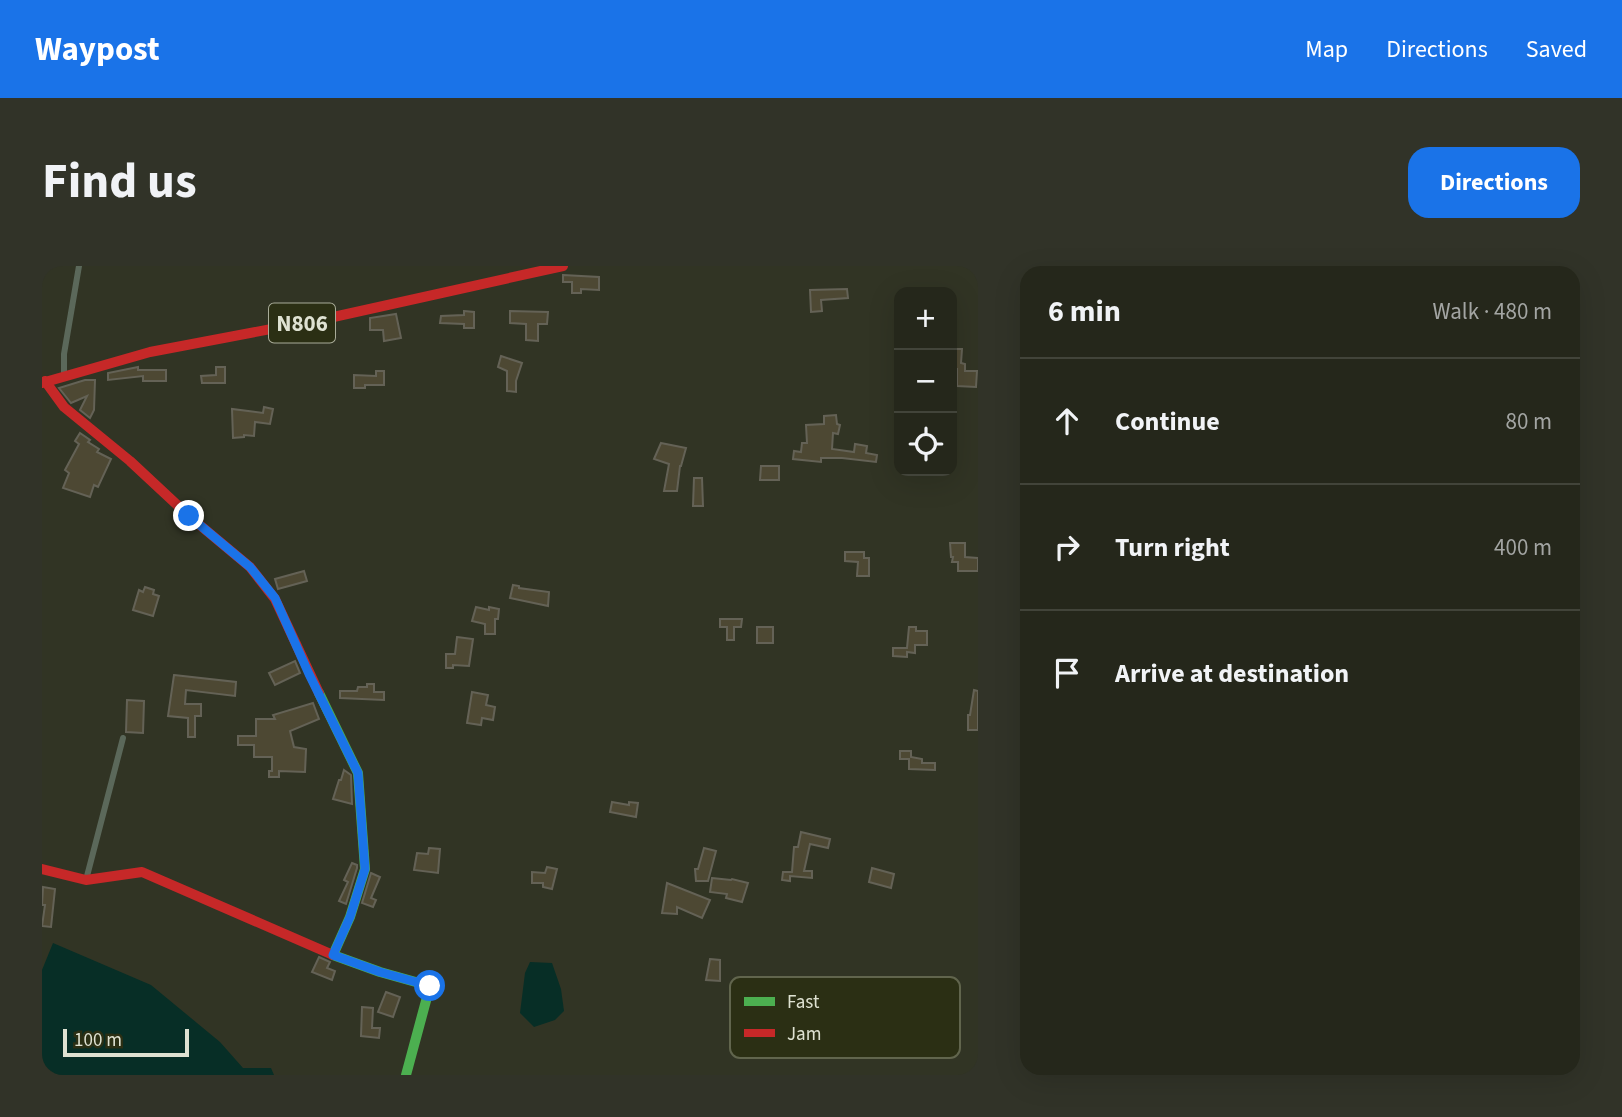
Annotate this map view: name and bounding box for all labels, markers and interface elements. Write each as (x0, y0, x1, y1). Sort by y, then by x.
text: Waypost (35, 26, 160, 73)
text: Map (1305, 32, 1348, 67)
text: Directions (1386, 32, 1488, 67)
text: Saved (1526, 32, 1587, 67)
text: Find us (42, 147, 197, 217)
button: Directions (1408, 147, 1580, 218)
map controls (894, 287, 957, 476)
button: + (894, 287, 957, 350)
text: 6 min (1048, 290, 1121, 333)
text: Walk · 480 m (1433, 295, 1552, 328)
road number: N806 (269, 304, 335, 342)
button: − (894, 350, 957, 413)
icon: ahead (1048, 402, 1086, 440)
text: Continue (1115, 403, 1220, 440)
text: 80 m (1505, 405, 1552, 438)
button: locate (894, 413, 957, 476)
route end (173, 500, 204, 531)
icon: right (1048, 528, 1086, 566)
text: Turn right (1115, 529, 1230, 566)
text: 400 m (1494, 531, 1552, 564)
icon: arrive (1048, 654, 1086, 692)
text: Arrive at destination (1115, 655, 1349, 692)
route start (414, 970, 445, 1001)
legend (730, 977, 960, 1058)
text: Fast (787, 989, 820, 1016)
text: Jam (787, 1021, 821, 1048)
scale bar (63, 1026, 189, 1058)
text: 100 m (74, 1027, 122, 1054)

